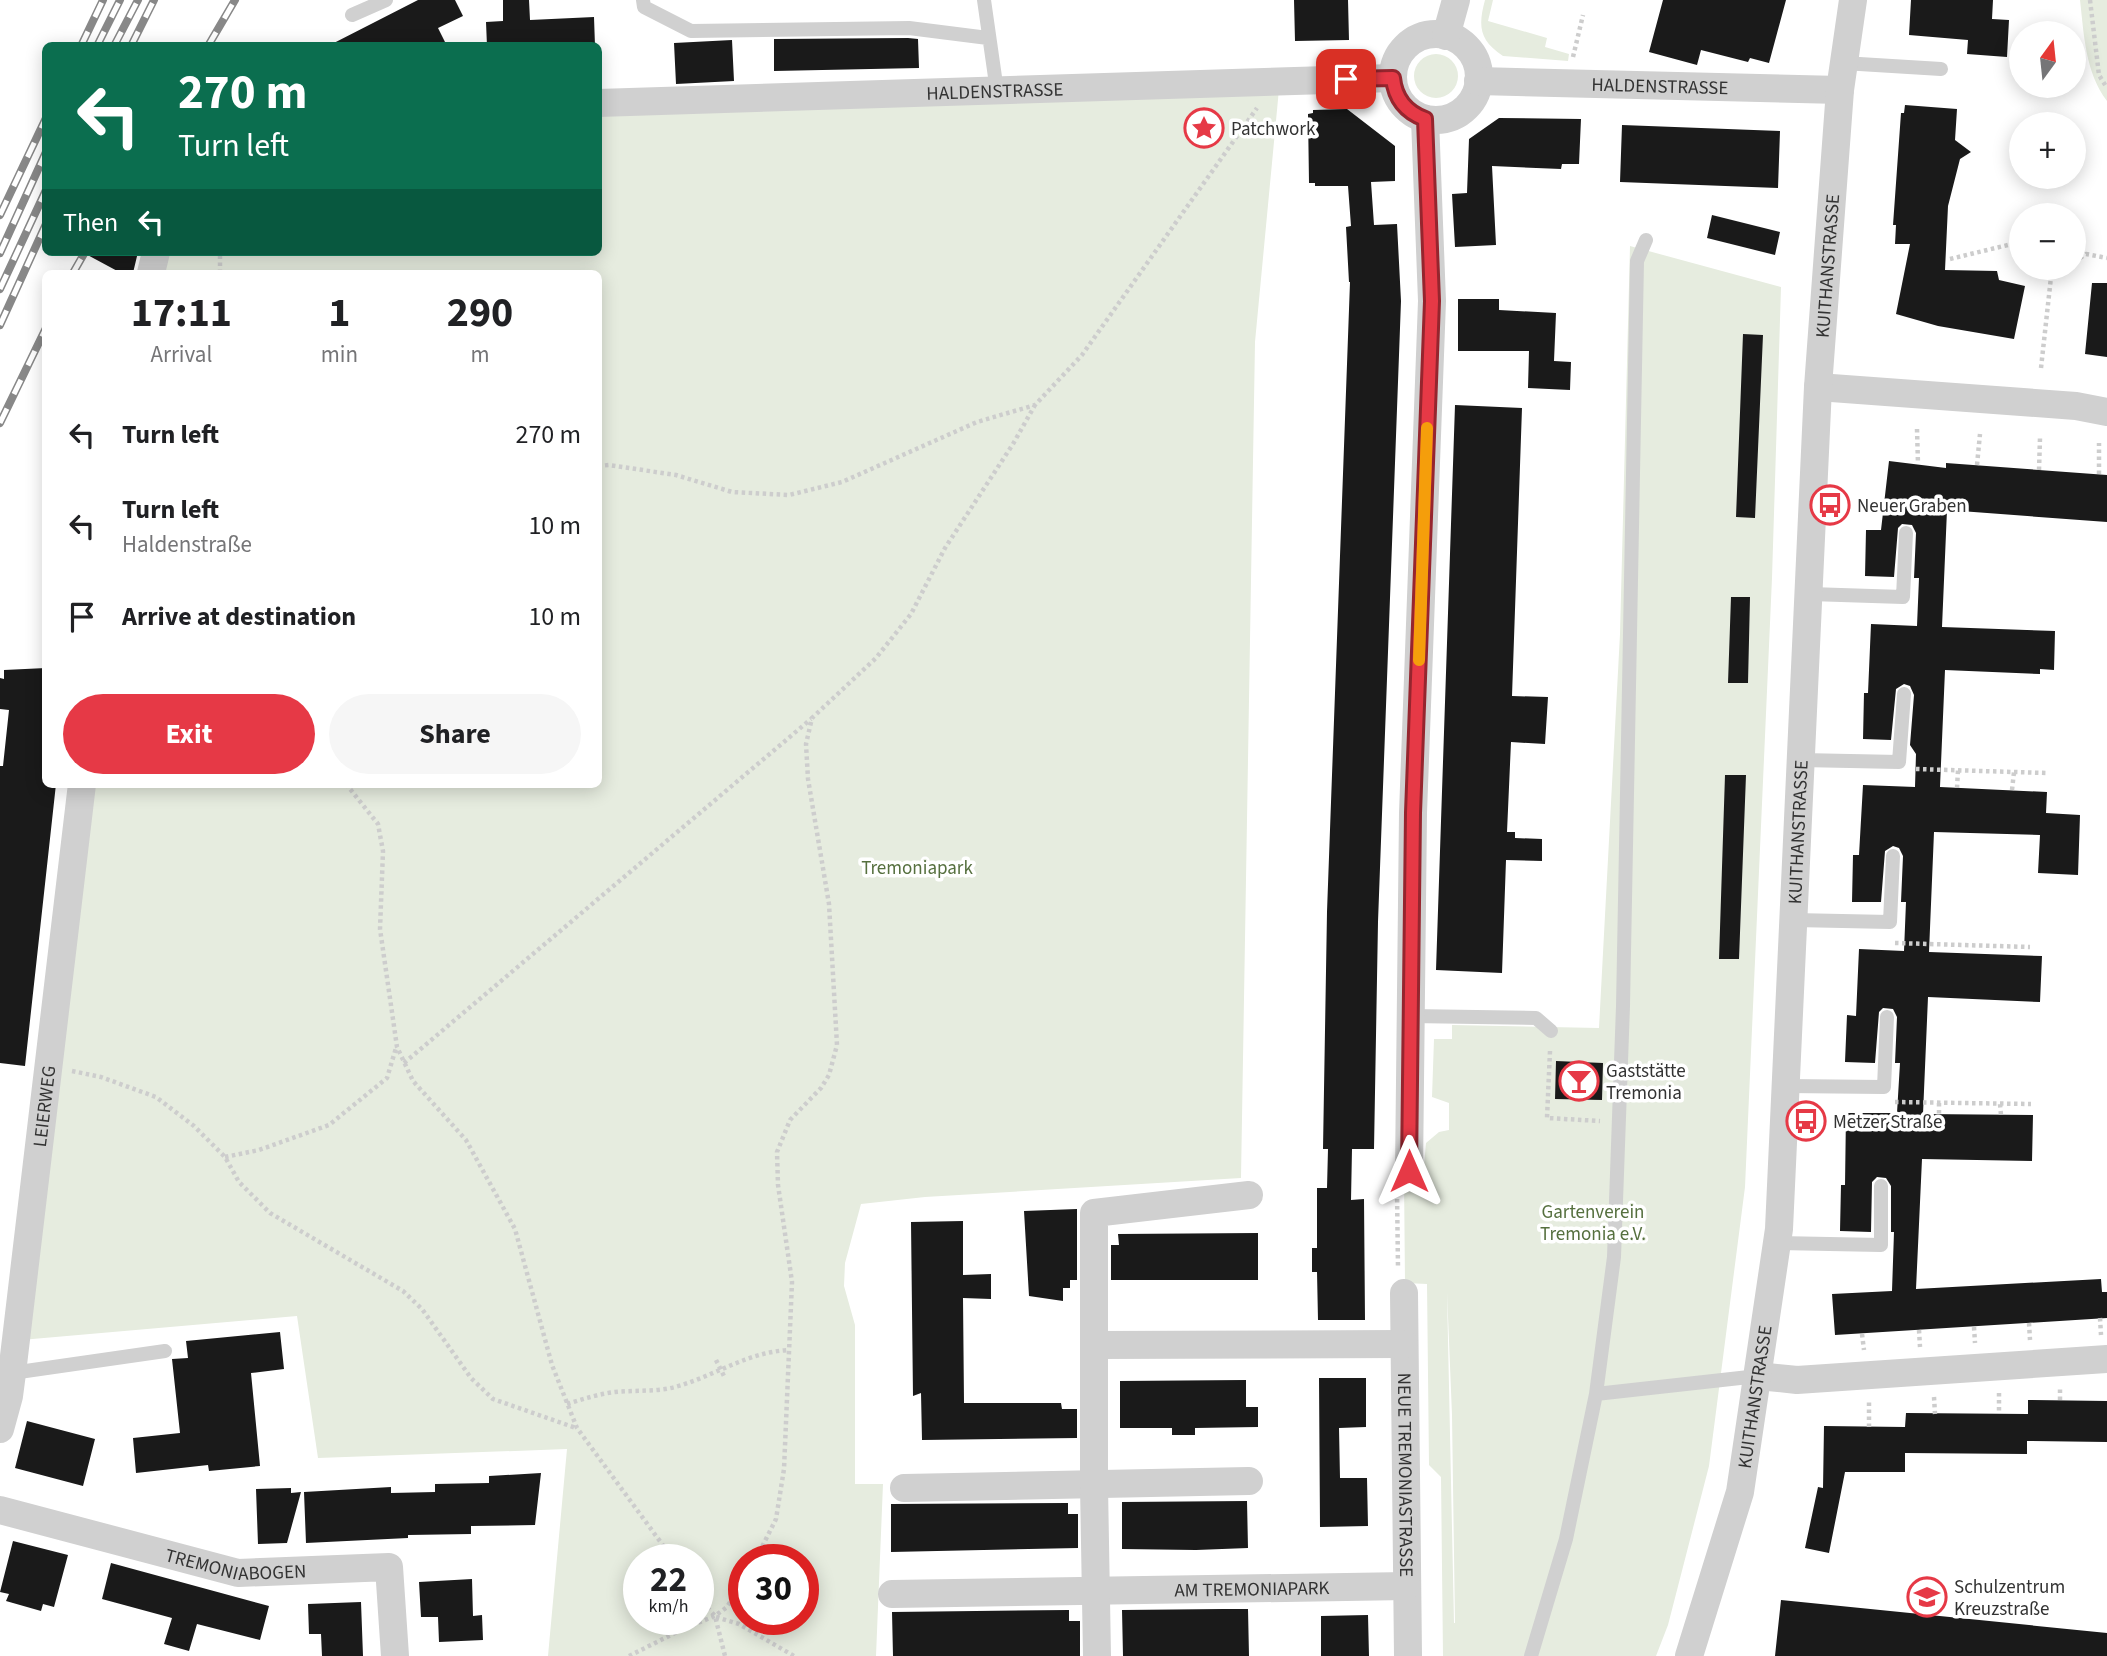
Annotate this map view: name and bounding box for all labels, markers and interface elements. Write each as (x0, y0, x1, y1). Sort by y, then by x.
north arrow (2009, 21, 2086, 98)
map controls (2009, 21, 2086, 280)
pin (1316, 49, 1376, 109)
text: 270 m (178, 58, 307, 128)
icon: arrive (1327, 60, 1365, 98)
icon: left (63, 70, 154, 161)
street label: HALDENSTRASSE (1591, 72, 1729, 102)
street label: HALDENSTRASSE (926, 76, 1064, 108)
place icon: Patchwork (1183, 107, 1225, 149)
button: + (2009, 112, 2086, 189)
place label: Patchwork (1231, 116, 1316, 143)
text: Turn left (178, 123, 289, 169)
street label: KUITHANSTRASSE (1810, 193, 1847, 339)
icon: left (132, 203, 170, 241)
button: − (2009, 203, 2086, 280)
text: Then (63, 204, 118, 241)
text: 17:11 (131, 283, 232, 343)
text: 1 (328, 283, 350, 343)
text: 290 (447, 283, 513, 343)
text: Arrival (150, 338, 212, 371)
text: min (321, 338, 358, 371)
text: m (470, 338, 490, 371)
icon: left (63, 416, 101, 454)
text: Turn left (122, 416, 219, 453)
text: 270 m (515, 416, 581, 453)
bus stop icon: Neuer Graben (1809, 484, 1851, 526)
text: Turn left (122, 491, 219, 528)
place label: Neuer Graben (1857, 493, 1967, 520)
icon: left (63, 507, 101, 545)
text: 10 m (528, 507, 581, 544)
text: Haldenstraße (122, 528, 252, 561)
icon: arrive (63, 598, 101, 636)
text: Arrive at destination (122, 598, 356, 635)
text: 10 m (528, 598, 581, 635)
button: Exit (63, 694, 315, 774)
button: Share (329, 694, 581, 774)
street label: KUITHANSTRASSE (1782, 759, 1816, 905)
park label: Tremoniapark (861, 855, 973, 882)
place label: Gaststätte Tremonia (1606, 1058, 1686, 1107)
bar icon: Gaststätte Tremonia (1558, 1060, 1600, 1102)
street label: LEIERWEG (27, 1064, 63, 1149)
bus stop icon: Metzer Straße (1785, 1100, 1827, 1142)
place label: Metzer Straße (1833, 1109, 1942, 1136)
position arrow (1372, 1134, 1446, 1208)
park label: Gartenverein Tremonia e.V. (1540, 1199, 1646, 1248)
street label: KUITHANSTRASSE (1732, 1324, 1780, 1470)
street label: NEUE TREMONIASTRASSE (1390, 1373, 1419, 1577)
street label: TREMONIABOGEN (162, 1542, 307, 1588)
speed limit sign: 30 (728, 1544, 819, 1635)
text: 22 (650, 1555, 687, 1605)
place label: Schulzentrum Kreuzstraße (1954, 1574, 2065, 1623)
street label: AM TREMONIAPARK (1174, 1575, 1330, 1605)
school or university icon: Schulzentrum Kreuzstraße (1906, 1576, 1948, 1618)
text: km/h (649, 1594, 688, 1619)

